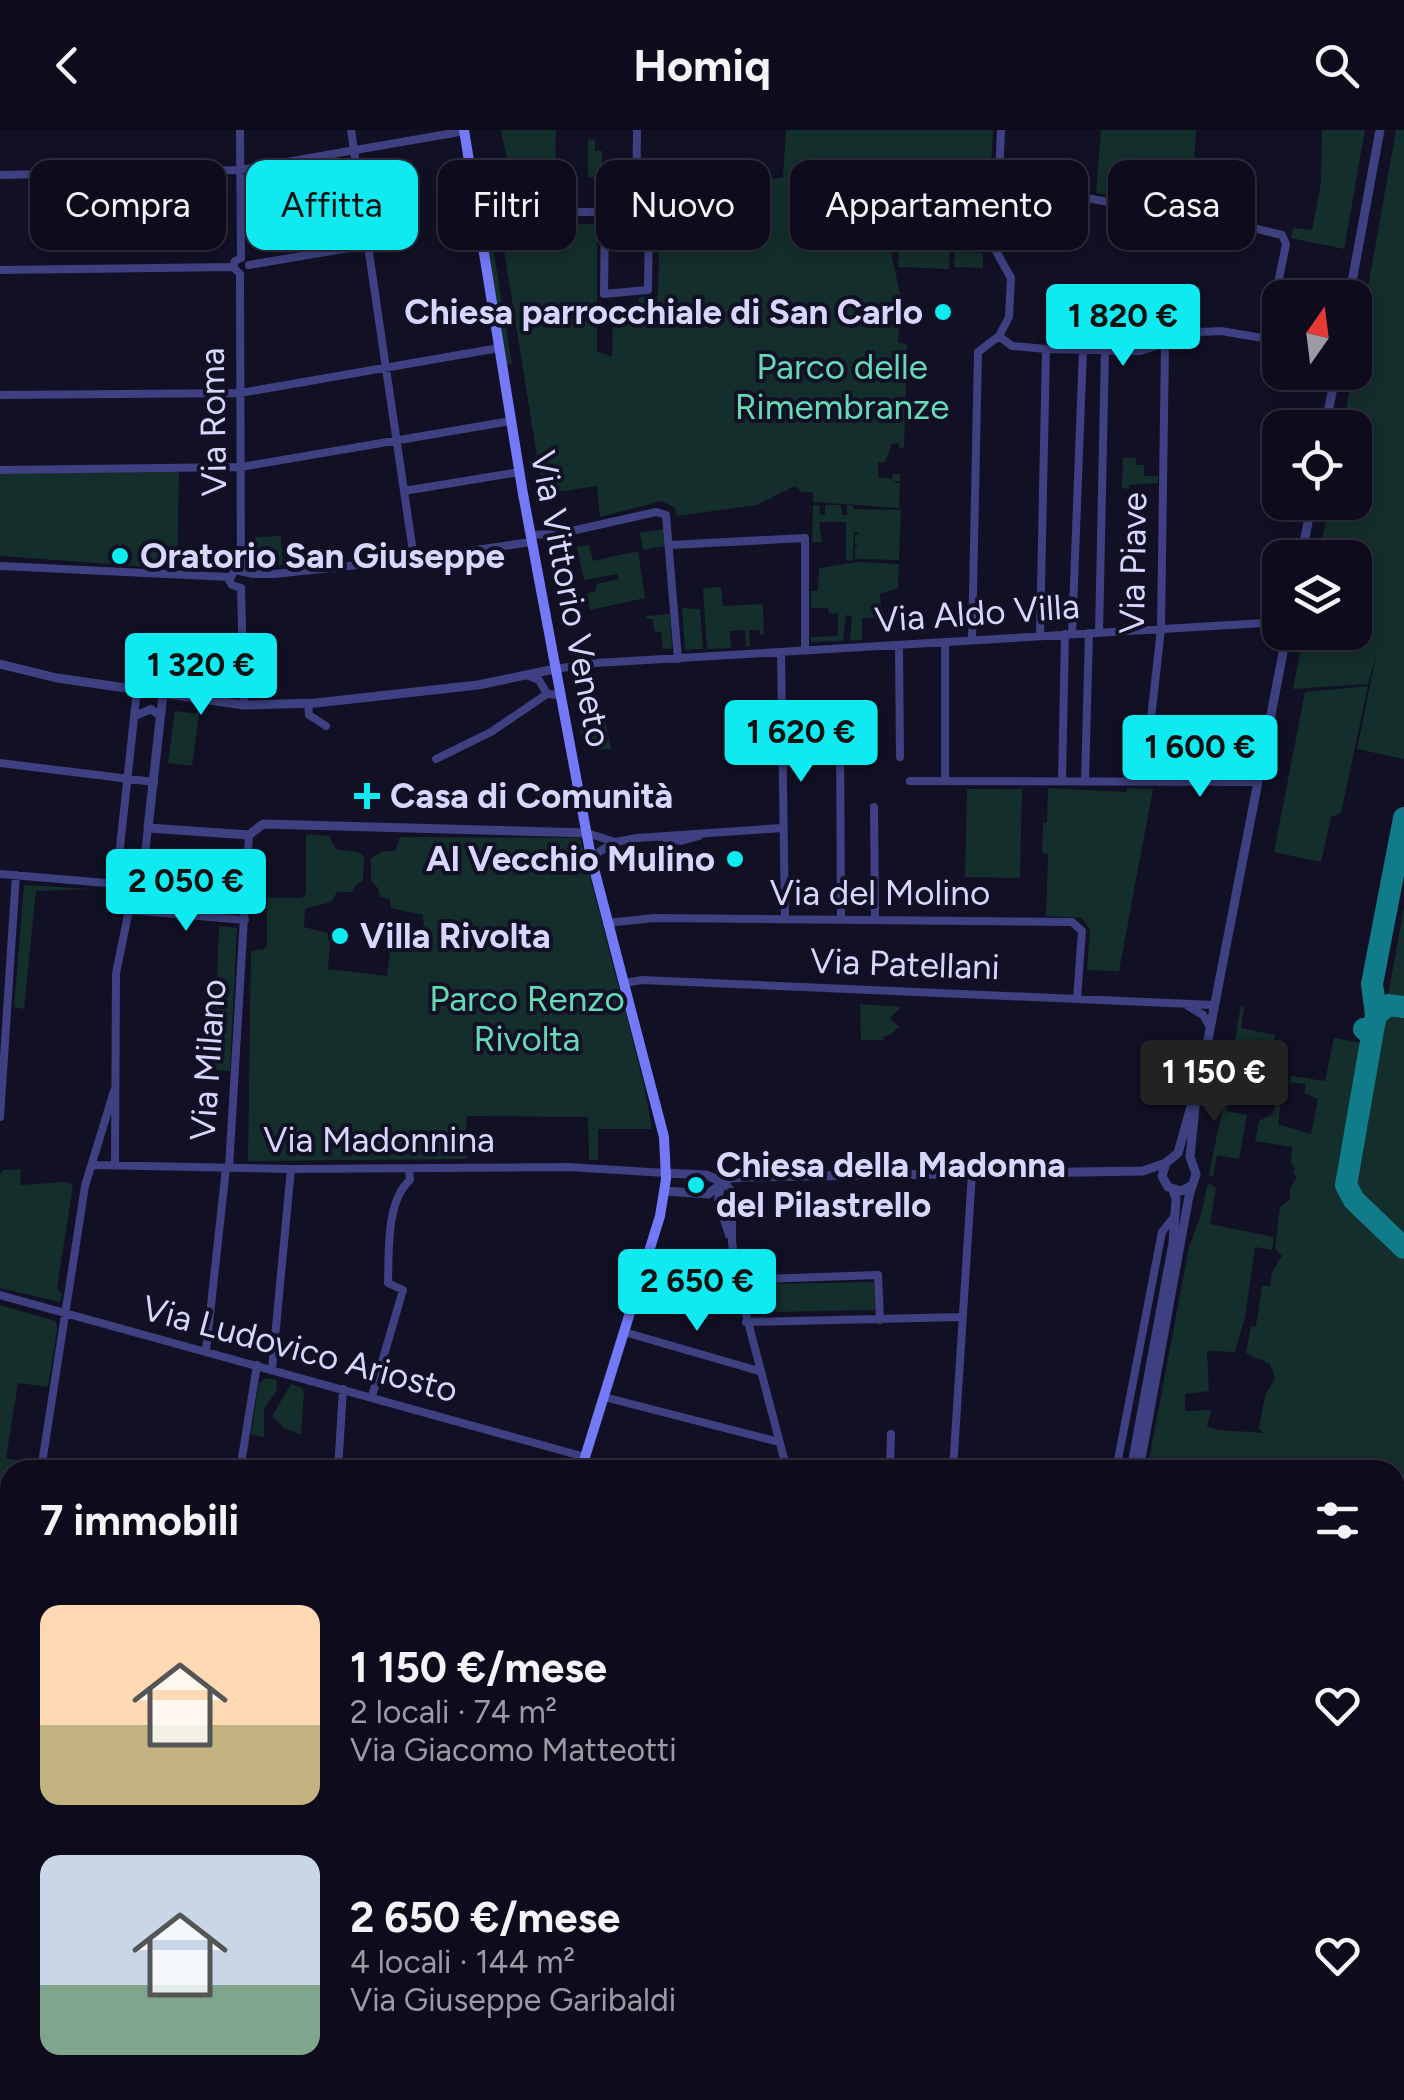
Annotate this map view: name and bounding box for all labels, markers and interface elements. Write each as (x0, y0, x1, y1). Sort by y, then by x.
icon: back (40, 38, 95, 93)
text: Homiq (633, 38, 771, 92)
icon: search (1309, 38, 1364, 93)
chip: Compra (30, 160, 226, 250)
chip: Affitta (246, 160, 418, 250)
chip: Filtri (438, 160, 576, 250)
chip: Nuovo (596, 160, 770, 250)
chip: Appartamento (790, 160, 1088, 250)
chip: Casa (1108, 160, 1255, 250)
north arrow (1262, 280, 1372, 390)
map controls (1262, 280, 1372, 650)
pin: 1 820 € (1031, 284, 1215, 369)
place label: Chiesa parrocchiale di San Carlo (404, 291, 923, 333)
text: 1 820 € (1068, 297, 1178, 335)
marker: Chiesa parrocchiale di San Carlo (932, 301, 954, 323)
park label: Parco delle Rimembranze (735, 346, 949, 428)
street label: Via Roma (191, 347, 235, 497)
button: locate (1262, 410, 1372, 520)
street label: Via Vittorio Veneto (522, 447, 620, 751)
street label: Via Piave (1111, 492, 1155, 634)
place label: Oratorio San Giuseppe (140, 535, 505, 577)
button: layers (1262, 540, 1372, 650)
marker: Oratorio San Giuseppe (109, 545, 131, 567)
street label: Via Aldo Villa (873, 585, 1081, 641)
pin: 1 320 € (109, 633, 293, 718)
text: 1 320 € (147, 646, 255, 684)
pin: 1 620 € (709, 700, 893, 785)
text: 1 620 € (747, 713, 855, 751)
pin: 1 600 € (1108, 715, 1292, 800)
text: 1 600 € (1144, 728, 1256, 766)
place label: Casa di Comunità (390, 775, 673, 817)
marker: Casa di Comunità (354, 783, 380, 809)
place label: Al Vecchio Mulino (426, 838, 715, 880)
marker: Al Vecchio Mulino (724, 848, 746, 870)
pin: 2 050 € (94, 849, 278, 934)
text: 2 050 € (128, 862, 244, 900)
street label: Via del Molino (770, 872, 990, 914)
place label: Villa Rivolta (360, 915, 551, 957)
marker: Villa Rivolta (329, 925, 351, 947)
street label: Via Patellani (809, 940, 1001, 988)
street label: Via Milano (181, 978, 235, 1142)
park label: Parco Renzo Rivolta (429, 978, 625, 1060)
pin: 1 150 € (1122, 1040, 1306, 1125)
text: 1 150 € (1162, 1053, 1266, 1091)
street label: Via Madonnina (263, 1119, 495, 1161)
place label: Chiesa della Madonna del Pilastrello (716, 1144, 1066, 1226)
marker: Chiesa della Madonna del Pilastrello (685, 1174, 707, 1196)
pin: 2 650 € (605, 1249, 789, 1334)
text: 2 650 € (640, 1262, 754, 1300)
street label: Via Ludovico Ariosto (138, 1287, 462, 1411)
icon: filters (1310, 1493, 1365, 1548)
text: 7 immobili (40, 1495, 239, 1546)
text: 1 150 €/mese (350, 1642, 607, 1693)
icon: home (120, 1645, 240, 1765)
icon: heart (1310, 1678, 1365, 1733)
text: 2 locali · 74 m² (350, 1693, 557, 1731)
text: Via Giacomo Matteotti (350, 1731, 677, 1769)
text: 2 650 €/mese (350, 1892, 620, 1943)
icon: home (120, 1895, 240, 2015)
icon: heart (1310, 1928, 1365, 1983)
text: 4 locali · 144 m² (350, 1943, 575, 1981)
text: Via Giuseppe Garibaldi (350, 1981, 676, 2019)

